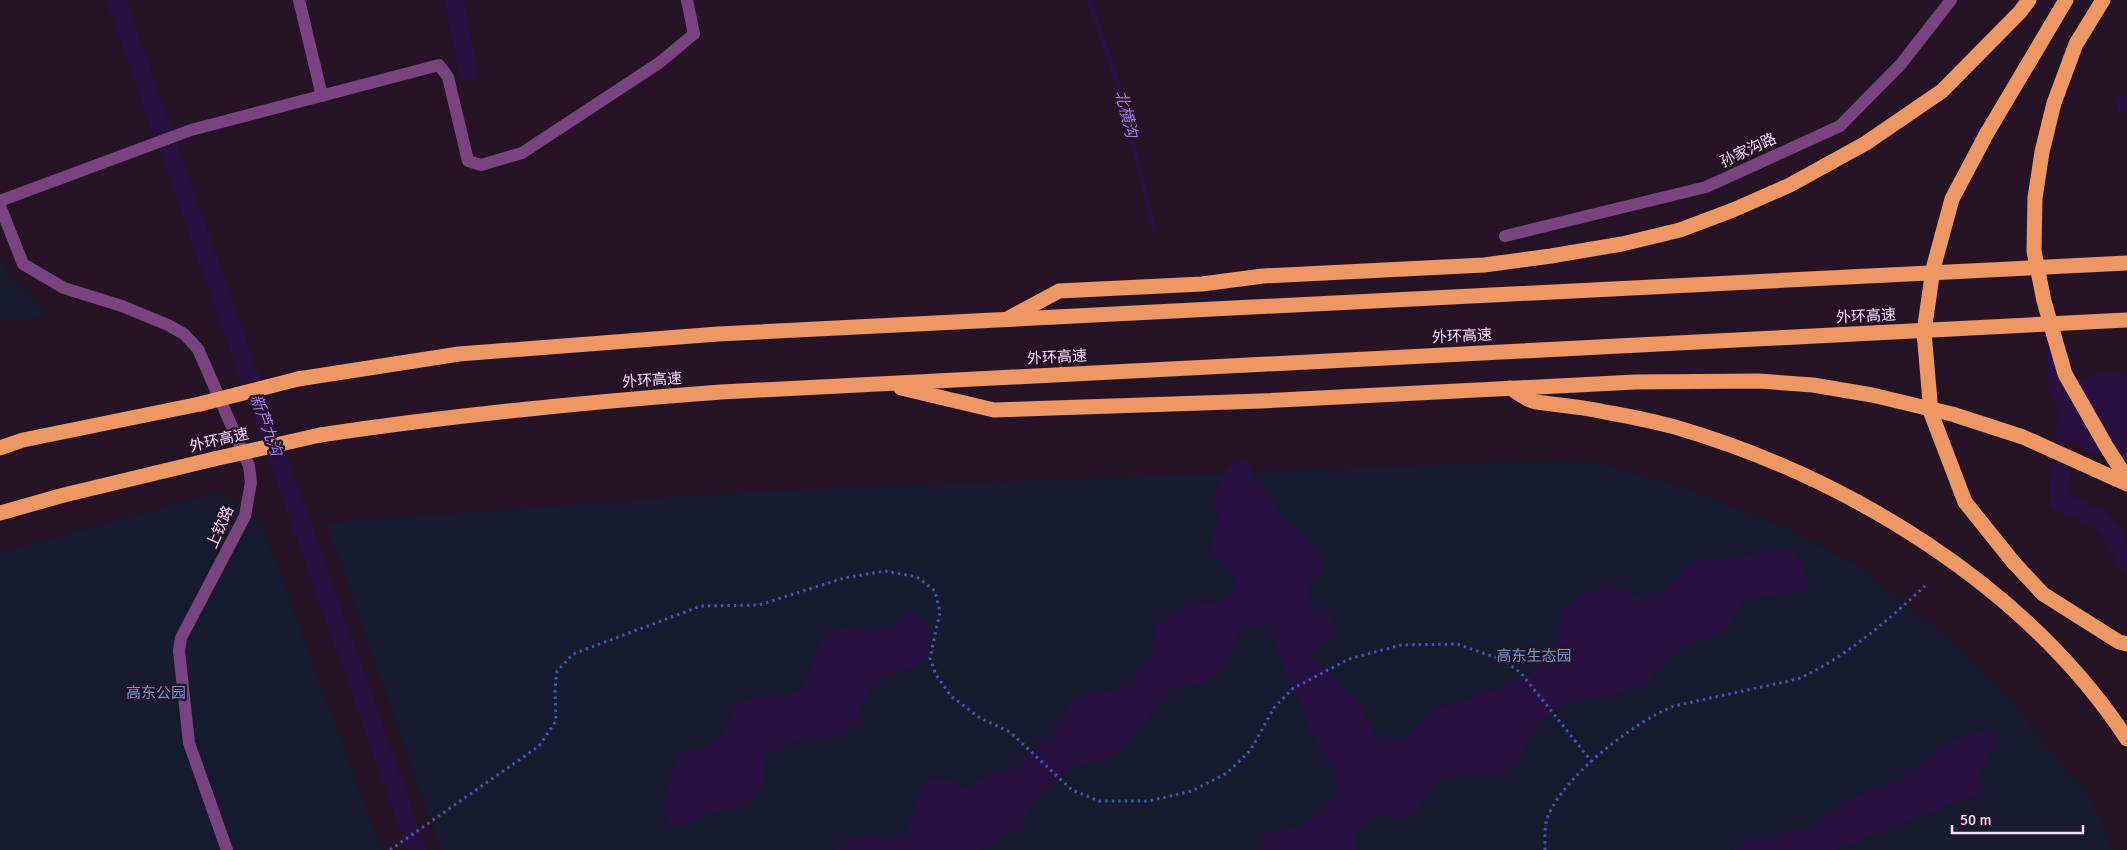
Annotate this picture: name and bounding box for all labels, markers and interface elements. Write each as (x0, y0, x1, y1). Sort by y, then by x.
water label: 北横沟 (1110, 88, 1142, 142)
street label: 孙家沟路 (1717, 129, 1779, 171)
street label: 外环高速 (1836, 305, 1896, 327)
street label: 外环高速 (1432, 325, 1492, 347)
street label: 外环高速 (1027, 346, 1087, 368)
street label: 外环高速 (621, 369, 683, 391)
water label: 新芦九沟 (246, 392, 287, 460)
street label: 外环高速 (188, 424, 250, 456)
street label: 上钦路 (203, 503, 237, 551)
park label: 高东生态园 (1496, 647, 1572, 665)
park label: 高东公园 (126, 684, 186, 702)
scale bar (1952, 802, 2083, 834)
text: 50 m (1960, 811, 1991, 829)

